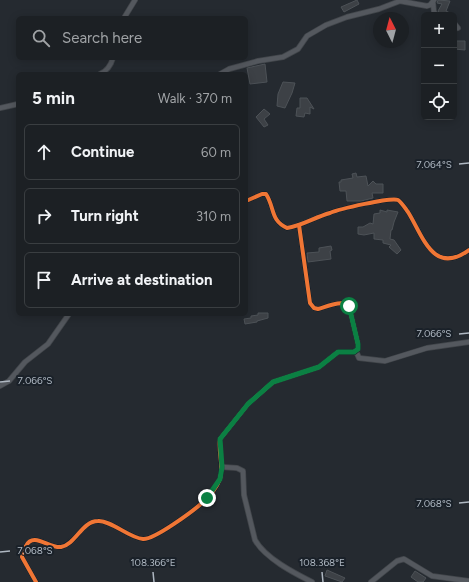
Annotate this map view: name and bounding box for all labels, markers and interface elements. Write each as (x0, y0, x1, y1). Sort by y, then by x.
north arrow (373, 12, 409, 48)
map controls (421, 12, 457, 120)
button: + (421, 12, 457, 48)
search box (16, 16, 248, 60)
icon: search (30, 27, 52, 49)
text: Search here (62, 29, 142, 47)
button: − (421, 48, 457, 84)
button: locate (421, 84, 457, 120)
text: 5 min (32, 88, 75, 108)
text: Walk · 370 m (158, 91, 232, 106)
icon: ahead (33, 141, 55, 163)
text: Continue (71, 143, 134, 161)
text: 60 m (201, 145, 231, 160)
text: 7.064°S (416, 158, 452, 171)
icon: right (33, 205, 55, 227)
text: Turn right (71, 207, 139, 225)
text: 310 m (196, 209, 231, 224)
icon: arrive (33, 269, 55, 291)
text: Arrive at destination (71, 271, 212, 289)
route start (340, 297, 358, 315)
text: 7.066°S (416, 327, 452, 340)
text: 7.066°S (17, 374, 53, 387)
route end (198, 489, 216, 507)
text: 7.068°S (416, 497, 452, 510)
text: 7.068°S (17, 544, 53, 557)
text: 108.366°E (130, 556, 176, 569)
text: 108.368°E (299, 556, 345, 569)

